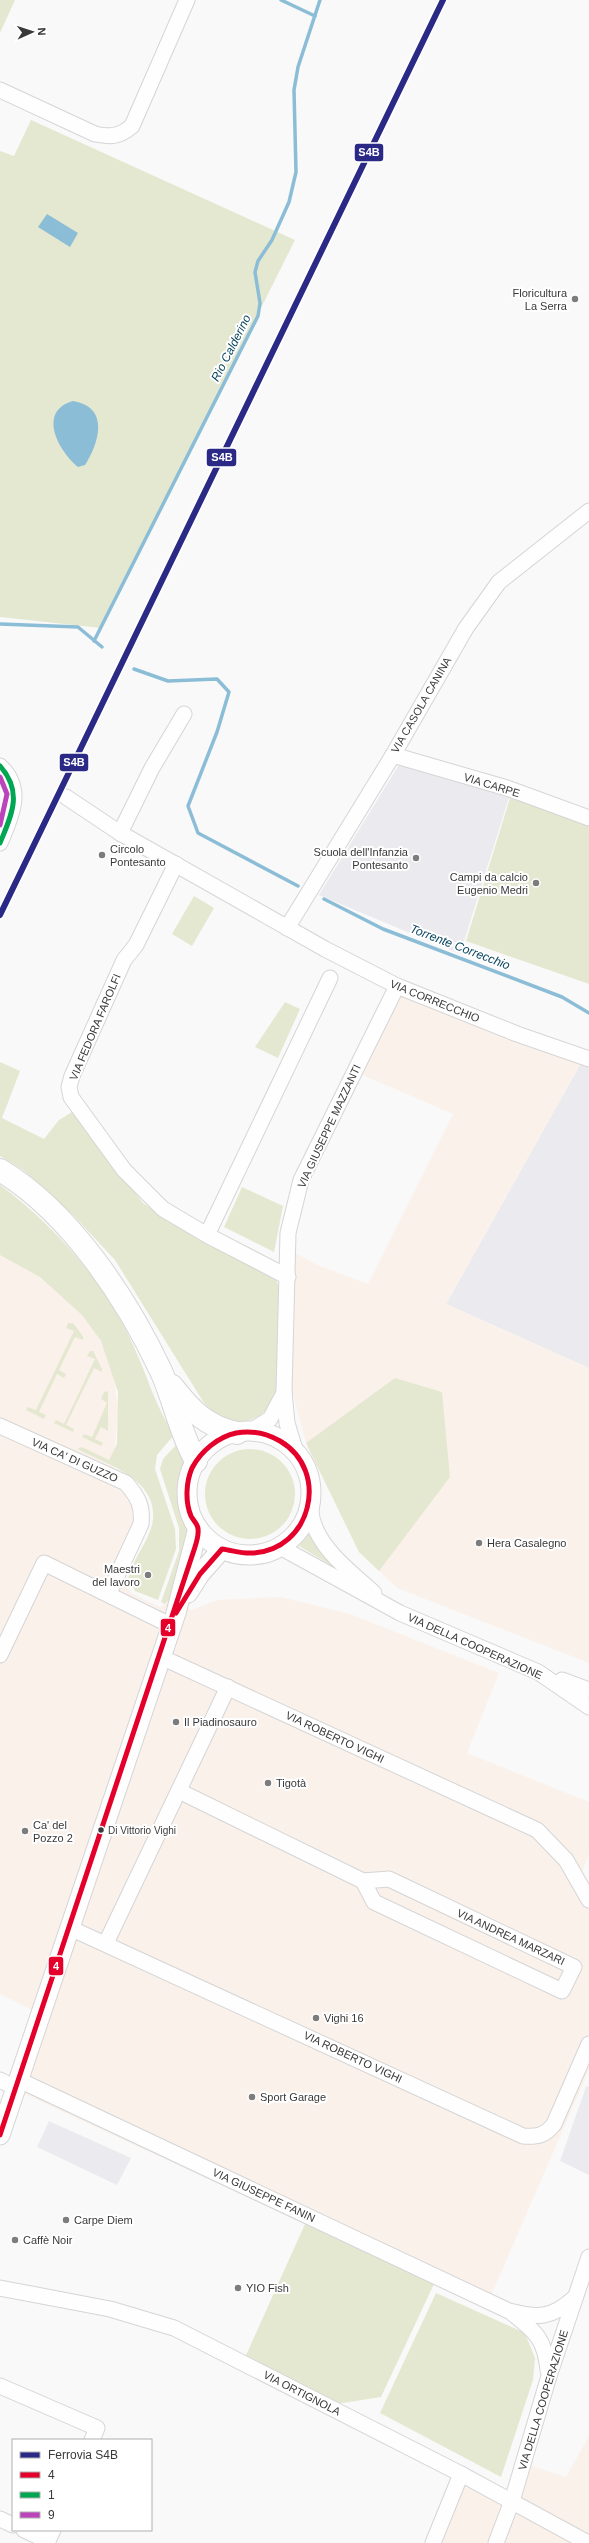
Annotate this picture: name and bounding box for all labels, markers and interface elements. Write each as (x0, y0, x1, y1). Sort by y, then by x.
north arrow (12, 12, 52, 52)
text: N (36, 27, 48, 36)
line badge: S4B (354, 143, 384, 162)
text: S4B (358, 146, 380, 158)
place label: Floricultura La Serra (513, 287, 568, 312)
marker: Floricultura La Serra (570, 294, 580, 304)
water label: Rio Calderino (208, 312, 254, 384)
line badge: S4B (206, 448, 237, 467)
text: S4B (211, 451, 233, 463)
street label: VIA CASOLA CANINA (389, 654, 454, 755)
line badge: S4B (59, 753, 89, 772)
text: S4B (63, 756, 85, 768)
street label: VIA CARPE (462, 771, 522, 799)
place label: Circolo Pontesanto (110, 843, 166, 868)
place label: Scuola dell'Infanzia Pontesanto (314, 846, 409, 871)
marker: Circolo Pontesanto (97, 850, 107, 860)
marker: Scuola dell'Infanzia Pontesanto (411, 853, 421, 863)
place label: Campi da calcio Eugenio Medri (450, 871, 528, 896)
marker: Campi da calcio Eugenio Medri (531, 878, 541, 888)
water label: Torrente Correcchio (408, 922, 512, 973)
street label: VIA FEDORA FAROLFI (67, 972, 123, 1082)
street label: VIA CORRECCHIO (389, 978, 482, 1025)
street label: VIA GIUSEPPE MAZZANTI (295, 1063, 363, 1189)
street label: VIA CA' DI GUZZO (30, 1436, 120, 1485)
place label: Hera Casalegno (487, 1537, 567, 1549)
marker: Hera Casalegno (474, 1538, 484, 1548)
place label: Maestri del lavoro (92, 1563, 140, 1588)
marker: Maestri del lavoro (143, 1570, 153, 1580)
street label: VIA DELLA COOPERAZIONE (406, 1611, 544, 1681)
line badge: 4 (160, 1618, 176, 1637)
text: 4 (165, 1622, 172, 1634)
street label: VIA ROBERTO VIGHI (284, 1709, 386, 1765)
place label: Il Piadinosauro (184, 1716, 257, 1728)
marker: Il Piadinosauro (171, 1717, 181, 1727)
place label: Tigotà (276, 1777, 307, 1789)
marker: Tigotà (263, 1778, 273, 1788)
place label: Ca' del Pozzo 2 (33, 1819, 73, 1844)
marker: Di Vittorio Vighi (96, 1825, 106, 1835)
place label: Di Vittorio Vighi (108, 1825, 176, 1836)
marker: Ca' del Pozzo 2 (20, 1826, 30, 1836)
street label: VIA ANDREA MARZARI (455, 1907, 567, 1967)
line badge: 4 (48, 1956, 64, 1976)
text: 4 (53, 1960, 60, 1972)
place label: Vighi 16 (324, 2012, 364, 2024)
marker: Vighi 16 (311, 2013, 321, 2023)
street label: VIA ROBERTO VIGHI (302, 2029, 404, 2085)
place label: Sport Garage (260, 2091, 326, 2103)
marker: Sport Garage (247, 2092, 257, 2102)
street label: VIA GIUSEPPE FANIN (211, 2166, 317, 2224)
place label: Carpe Diem (74, 2214, 133, 2226)
marker: Carpe Diem (61, 2215, 71, 2225)
place label: Caffè Noir (23, 2234, 73, 2246)
marker: Caffè Noir (10, 2235, 20, 2245)
place label: YIO Fish (246, 2282, 289, 2294)
marker: YIO Fish (233, 2283, 243, 2293)
street label: VIA DELLA COOPERAZIONE (516, 2328, 570, 2472)
street label: VIA ORTIGNOLA (262, 2368, 343, 2418)
legend (12, 2439, 152, 2531)
text: Ferrovia S4B (48, 2448, 118, 2462)
text: 4 (48, 2468, 55, 2482)
text: 1 (48, 2488, 55, 2502)
text: 9 (48, 2508, 55, 2522)

